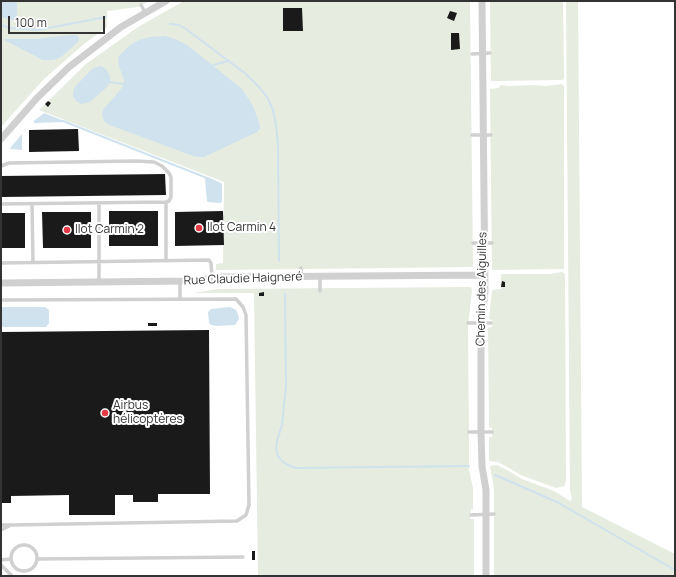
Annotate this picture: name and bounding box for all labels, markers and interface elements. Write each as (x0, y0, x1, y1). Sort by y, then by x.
scale bar (10, 8, 107, 34)
text: 100 m (15, 14, 47, 31)
place label: Ilot Carmin 4 (207, 221, 276, 235)
place label: Ilot Carmin 2 (75, 223, 144, 237)
marker: Ilot Carmin 4 (194, 223, 204, 233)
marker: Ilot Carmin 2 (62, 225, 72, 235)
street label: Chemin des Aiguilles (474, 232, 490, 346)
street label: Rue Claudie Haigneré (183, 270, 303, 288)
place label: Airbus hélicoptères (113, 399, 183, 427)
marker: Airbus hélicoptères (100, 408, 110, 418)

